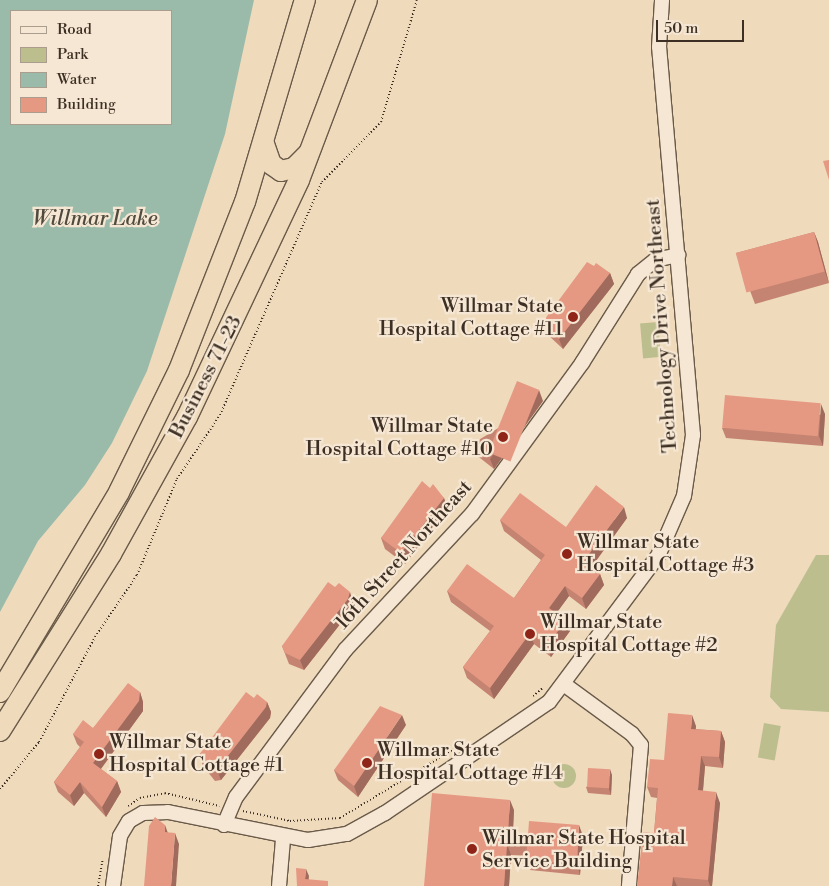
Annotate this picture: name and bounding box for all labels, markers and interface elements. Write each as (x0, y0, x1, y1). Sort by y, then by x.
legend (10, 10, 172, 125)
scale bar (659, 10, 746, 42)
text: 50 m (664, 19, 698, 38)
text: Road (57, 20, 92, 39)
text: Park (57, 45, 88, 64)
text: Water (57, 70, 96, 89)
text: Building (57, 95, 116, 114)
street label: Technology Drive Northeast (641, 198, 683, 454)
water label: Willmar Lake (33, 206, 157, 232)
place label: Willmar State Hospital Cottage #11 (379, 294, 563, 341)
marker: Willmar State Hospital Cottage #11 (567, 311, 579, 323)
street label: Business 71-23 (165, 312, 247, 442)
place label: Willmar State Hospital Cottage #10 (306, 414, 493, 461)
marker: Willmar State Hospital Cottage #10 (497, 431, 509, 443)
street label: 16th Street Northeast (331, 475, 477, 635)
place label: Willmar State Hospital Cottage #3 (577, 530, 754, 577)
marker: Willmar State Hospital Cottage #3 (561, 548, 573, 560)
place label: Willmar State Hospital Cottage #2 (540, 610, 718, 657)
marker: Willmar State Hospital Cottage #2 (524, 628, 536, 640)
place label: Willmar State Hospital Cottage #1 (109, 730, 284, 777)
place label: Willmar State Hospital Cottage #14 (377, 739, 563, 786)
marker: Willmar State Hospital Cottage #1 (93, 748, 105, 760)
marker: Willmar State Hospital Cottage #14 (361, 757, 373, 769)
place label: Willmar State Hospital Service Building (482, 826, 686, 873)
marker: Willmar State Hospital Service Building (466, 843, 478, 855)

